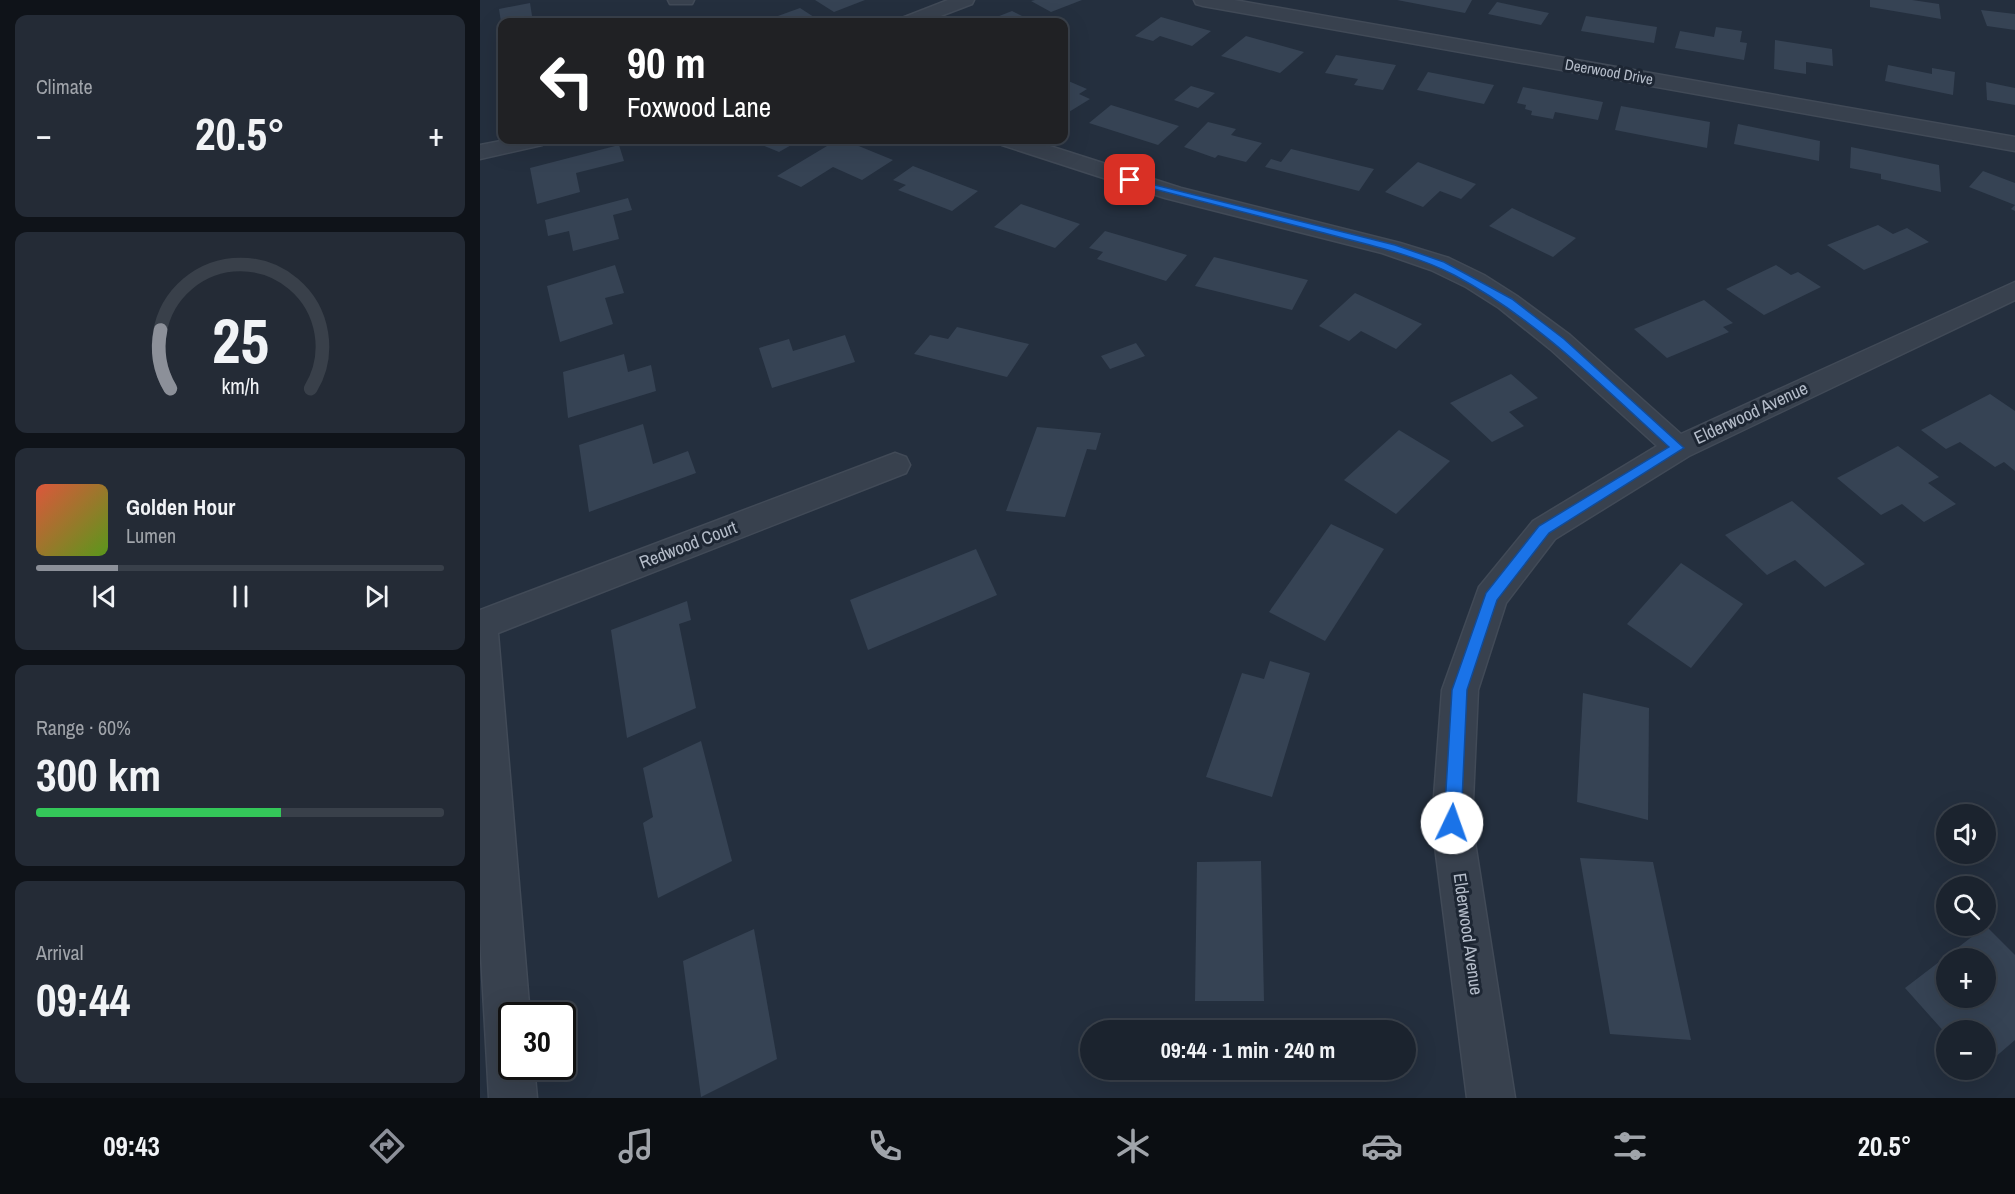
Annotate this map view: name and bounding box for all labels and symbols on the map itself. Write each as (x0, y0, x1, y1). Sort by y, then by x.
street label: Deerwood Drive (1564, 53, 1655, 90)
pin (1104, 154, 1155, 205)
street label: Elderwood Avenue (1690, 375, 1812, 450)
street label: Redwood Court (635, 514, 740, 575)
position arrow (1420, 791, 1484, 855)
street label: Elderwood Avenue (1448, 871, 1489, 996)
speed limit sign: 30 (498, 1002, 576, 1080)

